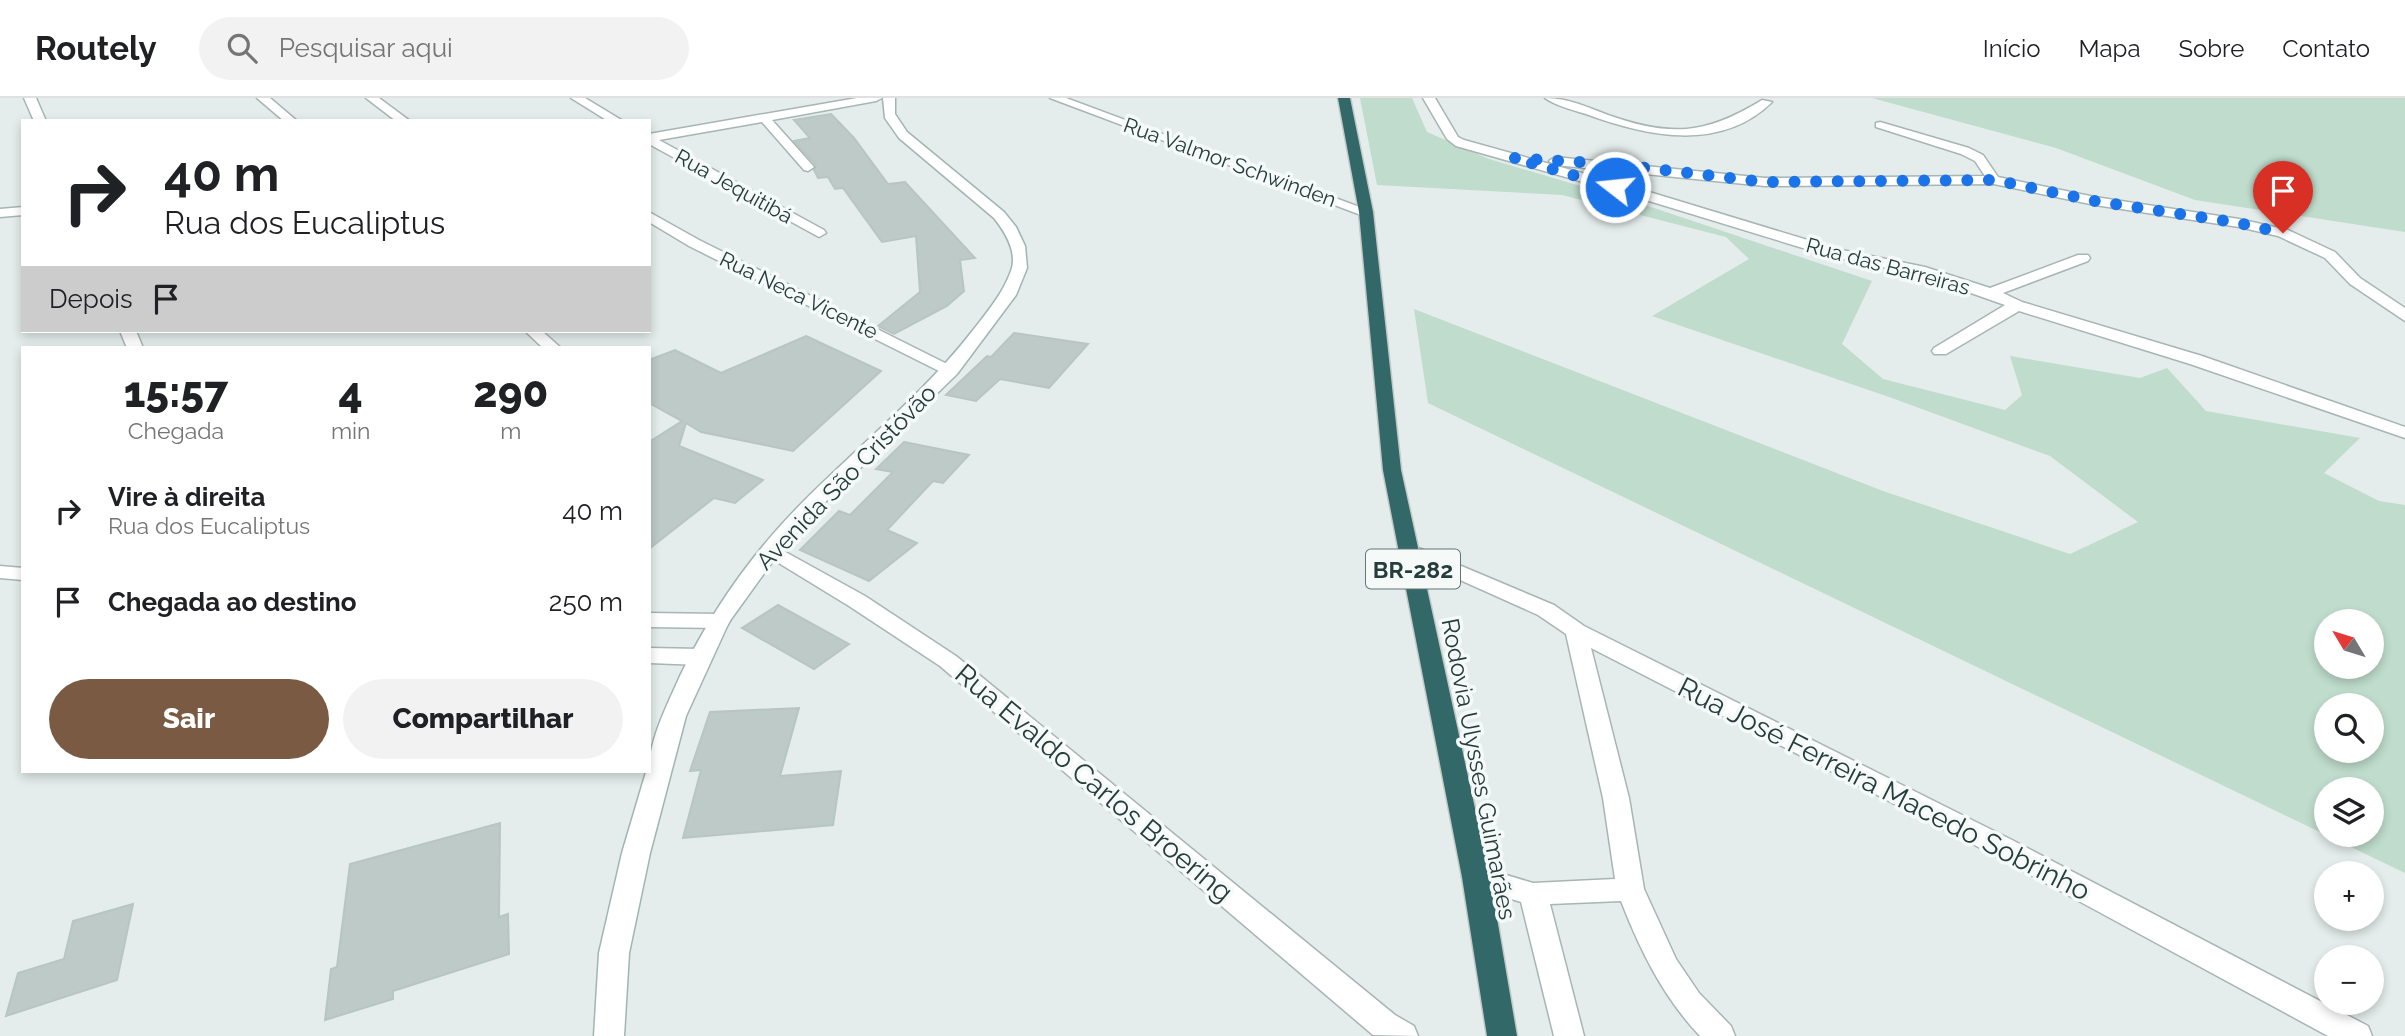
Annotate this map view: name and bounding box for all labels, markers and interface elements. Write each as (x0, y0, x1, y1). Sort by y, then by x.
search box (199, 17, 689, 80)
text: Routely (35, 29, 157, 68)
icon: search (223, 29, 261, 67)
text: Pesquisar aqui (279, 33, 453, 63)
text: Início (1983, 34, 2041, 63)
text: Mapa (2079, 34, 2140, 63)
text: Sobre (2178, 34, 2244, 63)
text: Contato (2282, 34, 2370, 63)
street label: Rua Valmor Schwinden (1120, 112, 1340, 212)
street label: Rua Jequitibá (671, 143, 797, 229)
text: 40 m (164, 145, 279, 202)
icon: right (49, 147, 140, 238)
position arrow (1578, 150, 1652, 224)
pin (2253, 161, 2313, 233)
icon: arrive (2264, 172, 2302, 210)
text: Rua dos Eucaliptus (164, 204, 445, 241)
street label: Rua das Barreiras (1803, 232, 1973, 300)
street label: Rua Neca Vicente (716, 246, 882, 344)
icon: arrive (147, 280, 185, 318)
text: Depois (49, 284, 133, 314)
text: 15:57 (124, 368, 228, 417)
text: 4 (339, 368, 363, 417)
text: 290 (473, 368, 548, 417)
street label: Avenida São Cristóvão (750, 378, 942, 576)
text: Chegada (128, 417, 224, 444)
text: min (331, 417, 371, 444)
text: m (500, 417, 521, 444)
text: Vire à direita (108, 482, 265, 512)
icon: right (49, 492, 87, 530)
text: 40 m (562, 496, 623, 526)
text: Rua dos Eucaliptus (108, 512, 310, 539)
road number: BR-282 (1366, 550, 1460, 589)
icon: arrive (49, 583, 87, 621)
text: Chegada ao destino (108, 587, 357, 617)
text: 250 m (549, 587, 623, 617)
north arrow (2314, 609, 2384, 679)
map controls (2314, 609, 2384, 1015)
street label: Rodovia Ulysses Guimarães (1436, 616, 1522, 922)
street label: Rua Evaldo Carlos Broering (949, 657, 1239, 909)
street label: Rua José Ferreira Macedo Sobrinho (1672, 670, 2096, 908)
button: Sair (49, 679, 329, 759)
button: Compartilhar (343, 679, 623, 759)
button: search (2314, 693, 2384, 763)
button: layers (2314, 777, 2384, 847)
button: + (2314, 861, 2384, 931)
button: − (2314, 945, 2384, 1015)

